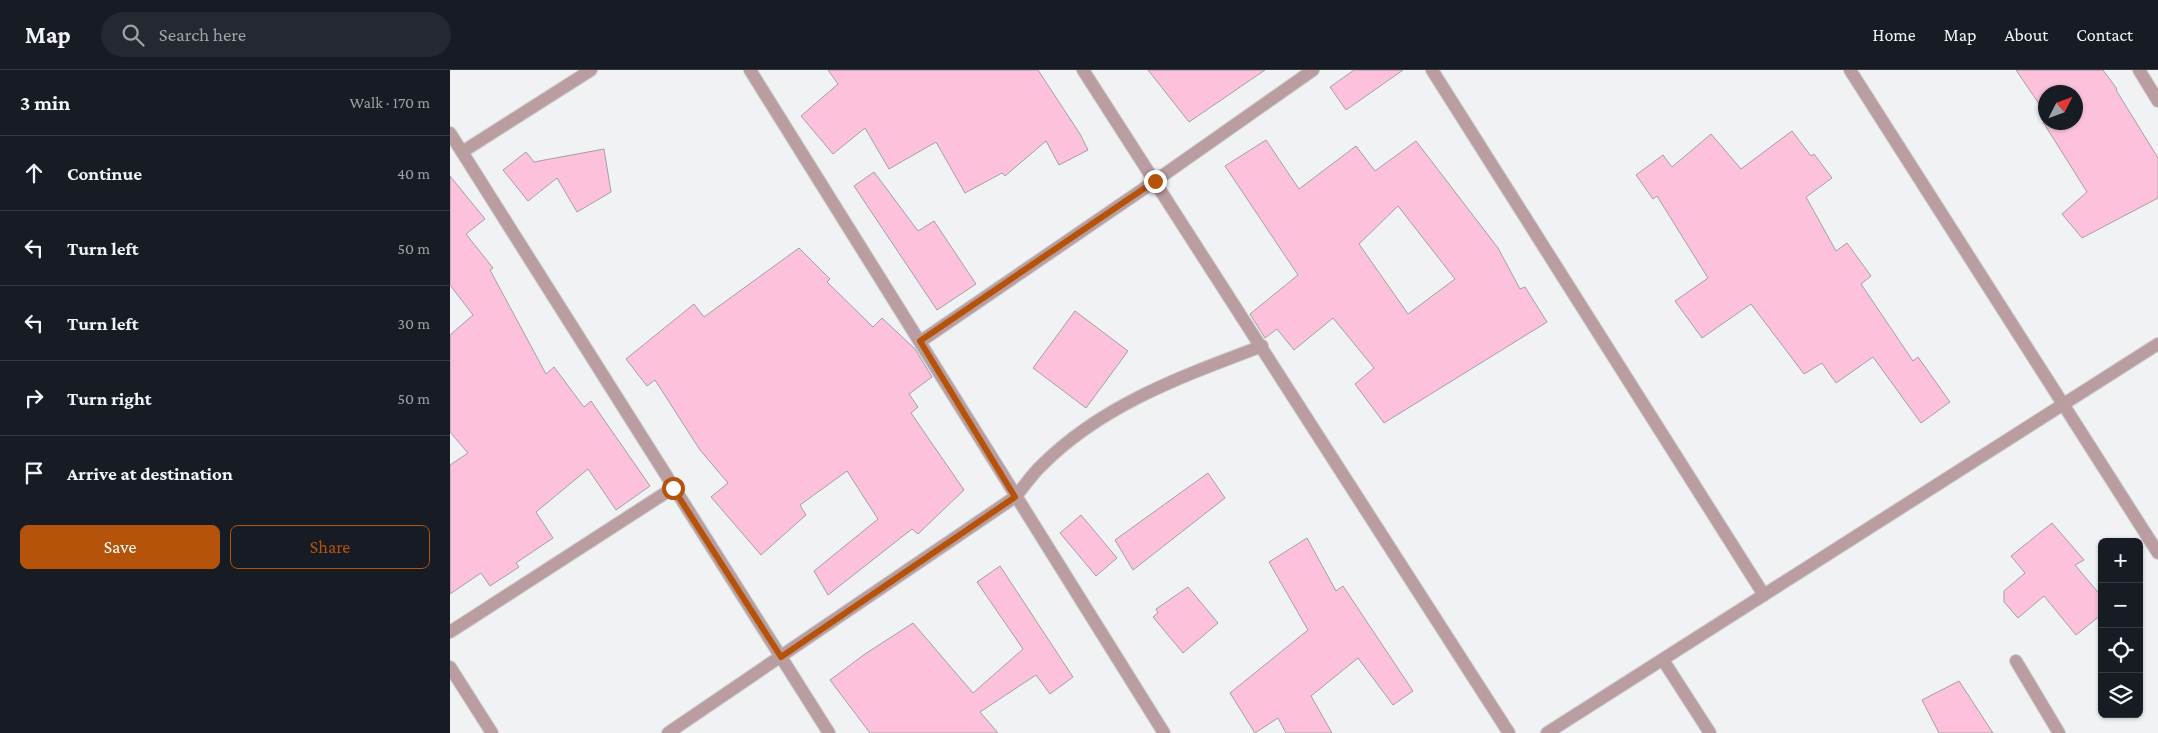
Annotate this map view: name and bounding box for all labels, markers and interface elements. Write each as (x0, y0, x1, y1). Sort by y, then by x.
search box (101, 12, 451, 57)
text: Map (25, 21, 71, 48)
icon: search (119, 21, 147, 49)
text: Search here (159, 24, 246, 45)
text: Home (1873, 25, 1916, 45)
text: Map (1944, 25, 1976, 45)
text: About (2004, 25, 2048, 45)
text: Contact (2076, 25, 2133, 45)
north arrow (2038, 85, 2083, 130)
text: 3 min (20, 91, 70, 115)
text: Walk · 170 m (350, 94, 430, 111)
icon: ahead (20, 159, 48, 187)
text: Continue (67, 163, 142, 184)
text: 40 m (397, 165, 430, 182)
route end (1144, 170, 1167, 193)
icon: left (20, 234, 48, 262)
text: Turn left (67, 238, 139, 259)
text: 50 m (398, 240, 430, 257)
icon: left (20, 309, 48, 337)
text: Turn left (67, 313, 139, 334)
text: 30 m (398, 315, 430, 332)
icon: right (20, 384, 48, 412)
text: Turn right (67, 388, 152, 409)
text: 50 m (398, 390, 430, 407)
icon: arrive (20, 459, 48, 487)
text: Arrive at destination (67, 463, 233, 484)
route start (662, 477, 685, 500)
button: Save (20, 525, 220, 569)
button: Share (230, 525, 430, 569)
map controls (2098, 538, 2143, 718)
button: + (2098, 538, 2143, 583)
button: − (2098, 583, 2143, 628)
button: locate (2098, 628, 2143, 673)
button: layers (2098, 673, 2143, 718)

